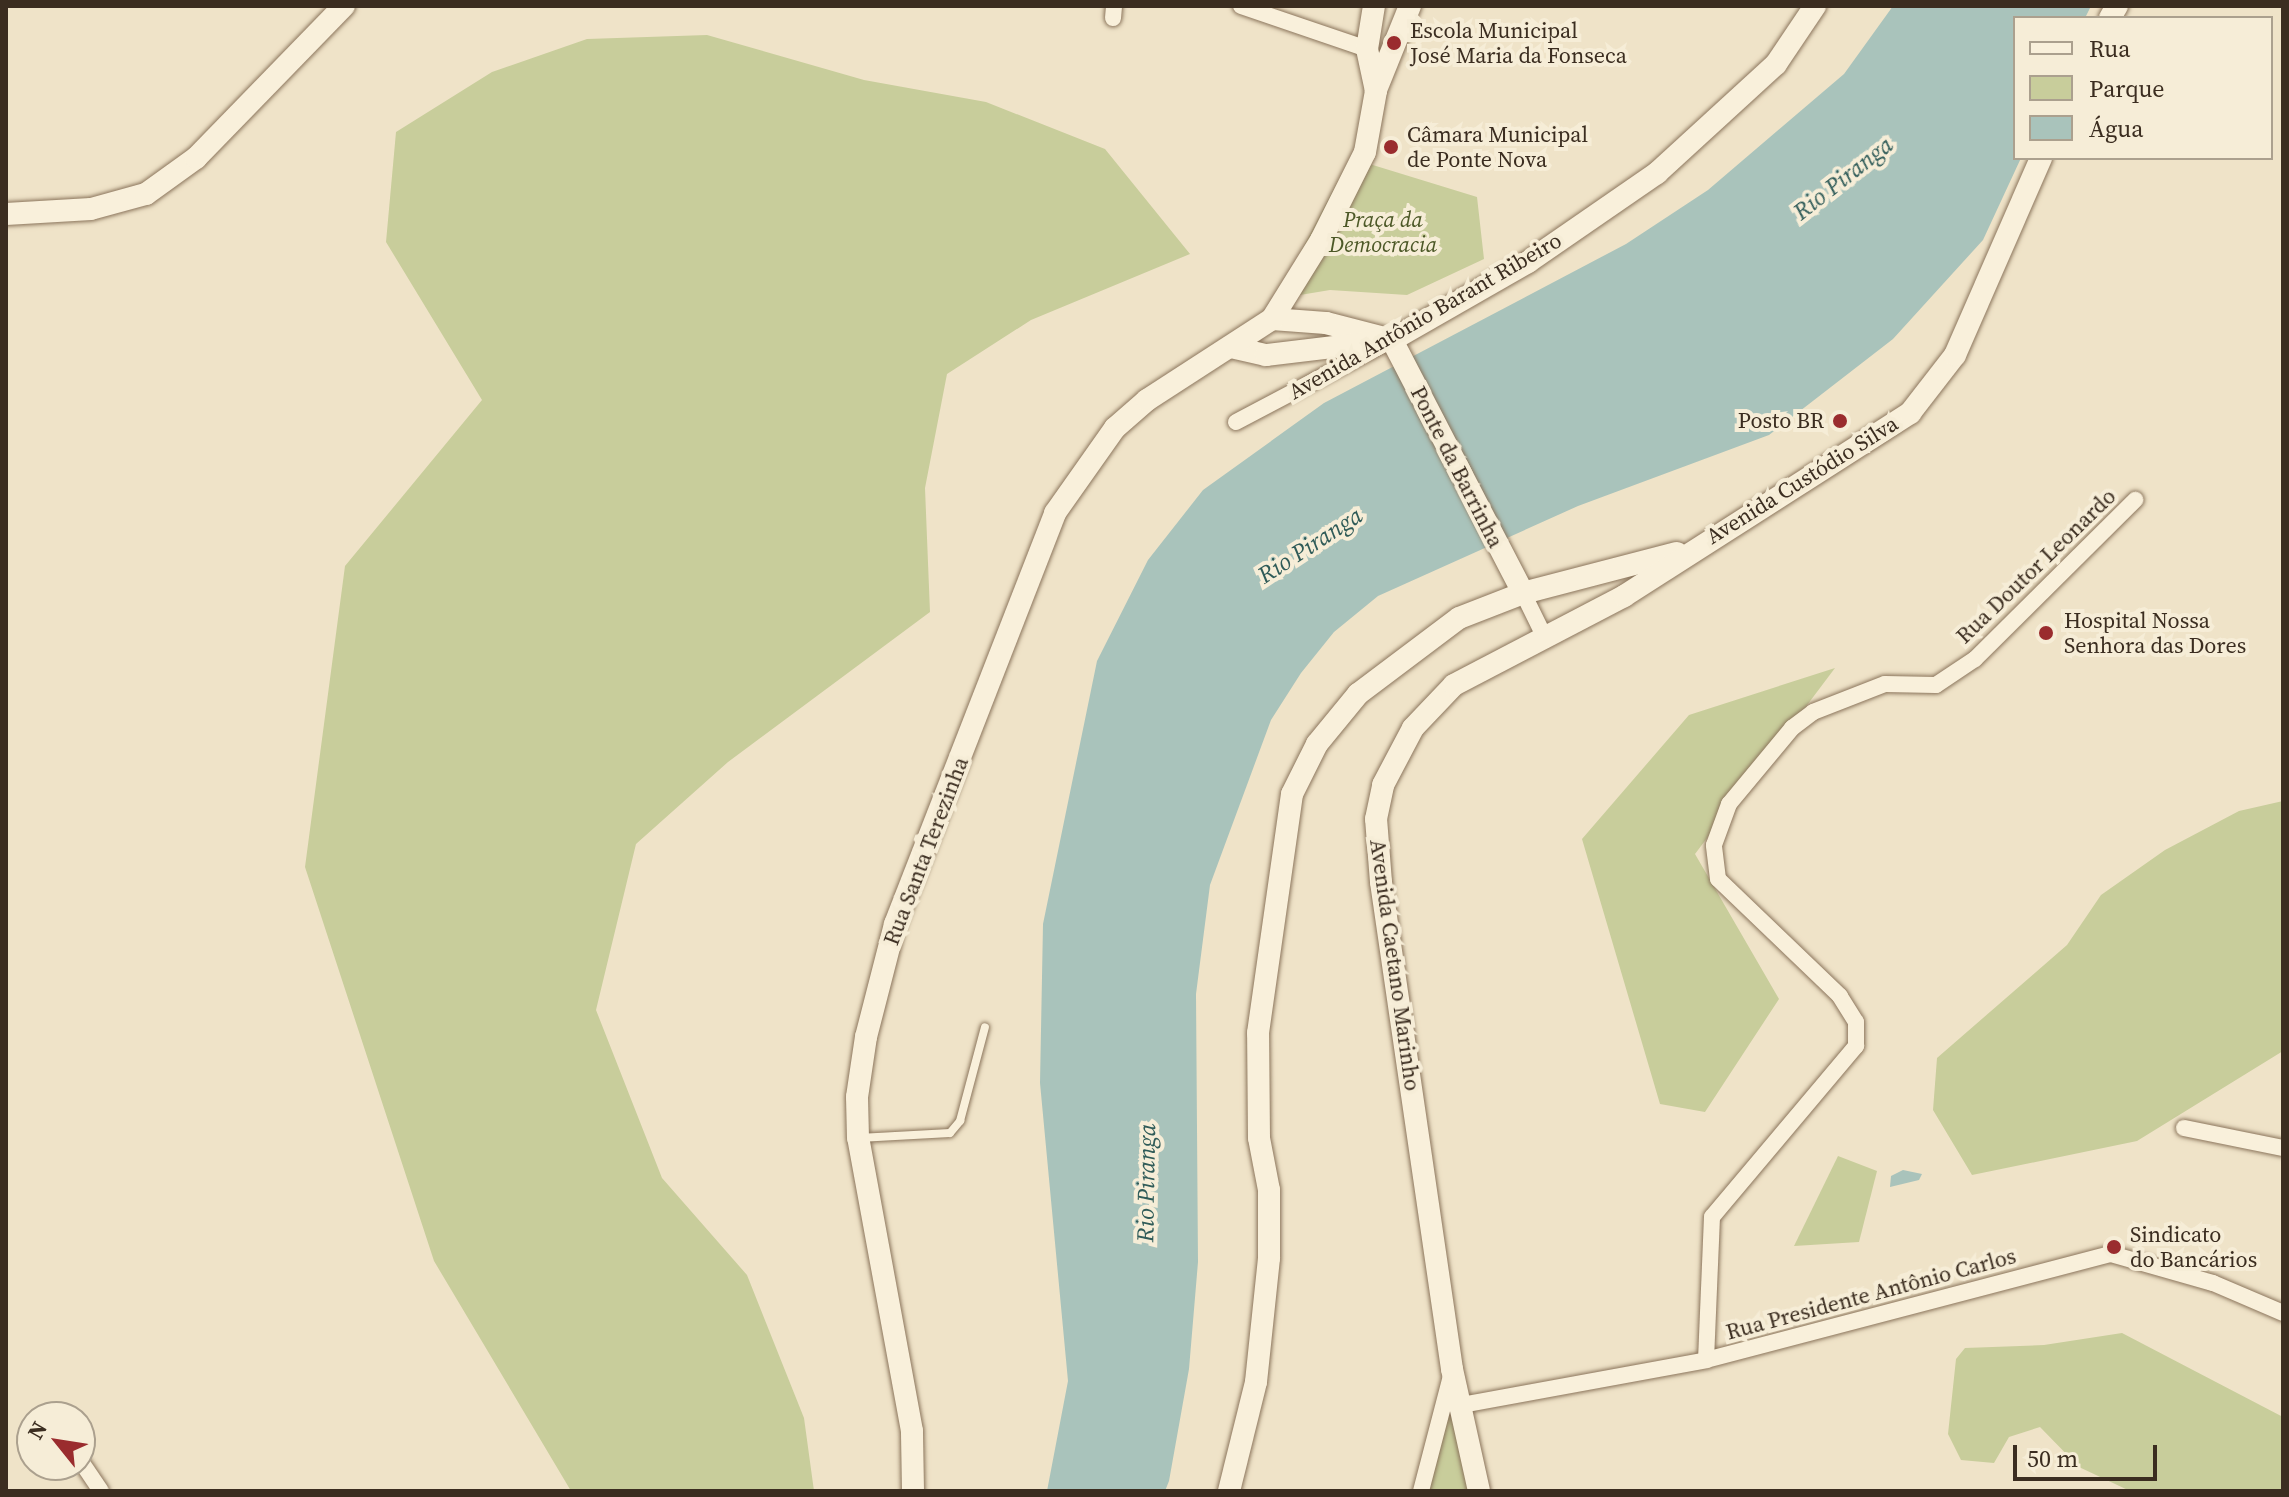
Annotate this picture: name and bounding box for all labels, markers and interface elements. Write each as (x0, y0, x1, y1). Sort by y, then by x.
legend (2013, 16, 2273, 160)
place label: Escola Municipal José Maria da Fonseca (1410, 17, 1627, 68)
text: Rua (2089, 32, 2131, 65)
marker: Escola Municipal José Maria da Fonseca (1385, 34, 1403, 52)
text: Parque (2089, 72, 2165, 105)
text: Água (2089, 112, 2144, 145)
place label: Câmara Municipal de Ponte Nova (1407, 121, 1588, 172)
water label: Rio Piranga (1787, 130, 1899, 226)
marker: Câmara Municipal de Ponte Nova (1382, 138, 1400, 156)
park label: Praça da Democracia (1329, 206, 1437, 258)
street label: Avenida Antônio Barant Ribeiro (1284, 227, 1566, 405)
street label: Ponte da Barrinha (1405, 382, 1509, 552)
place label: Posto BR (1738, 408, 1824, 434)
street label: Avenida Custódio Silva (1701, 410, 1903, 550)
marker: Posto BR (1831, 412, 1849, 430)
street label: Rua Doutor Leonardo (1951, 483, 2121, 649)
water label: Rio Piranga (1252, 501, 1368, 589)
place label: Hospital Nossa Senhora das Dores (2064, 607, 2246, 658)
marker: Hospital Nossa Senhora das Dores (2035, 622, 2057, 644)
street label: Rua Santa Terezinha (878, 753, 974, 949)
street label: Avenida Caetano Marinho (1364, 838, 1426, 1092)
water label: Rio Piranga (1131, 1123, 1161, 1243)
place label: Sindicato do Bancários (2130, 1221, 2257, 1272)
marker: Sindicato do Bancários (2105, 1238, 2123, 1256)
street label: Rua Presidente Antônio Carlos (1723, 1243, 2019, 1345)
north arrow (16, 1401, 96, 1481)
text: N (20, 1416, 54, 1444)
scale bar (2017, 1429, 2161, 1479)
text: 50 m (2027, 1442, 2078, 1475)

